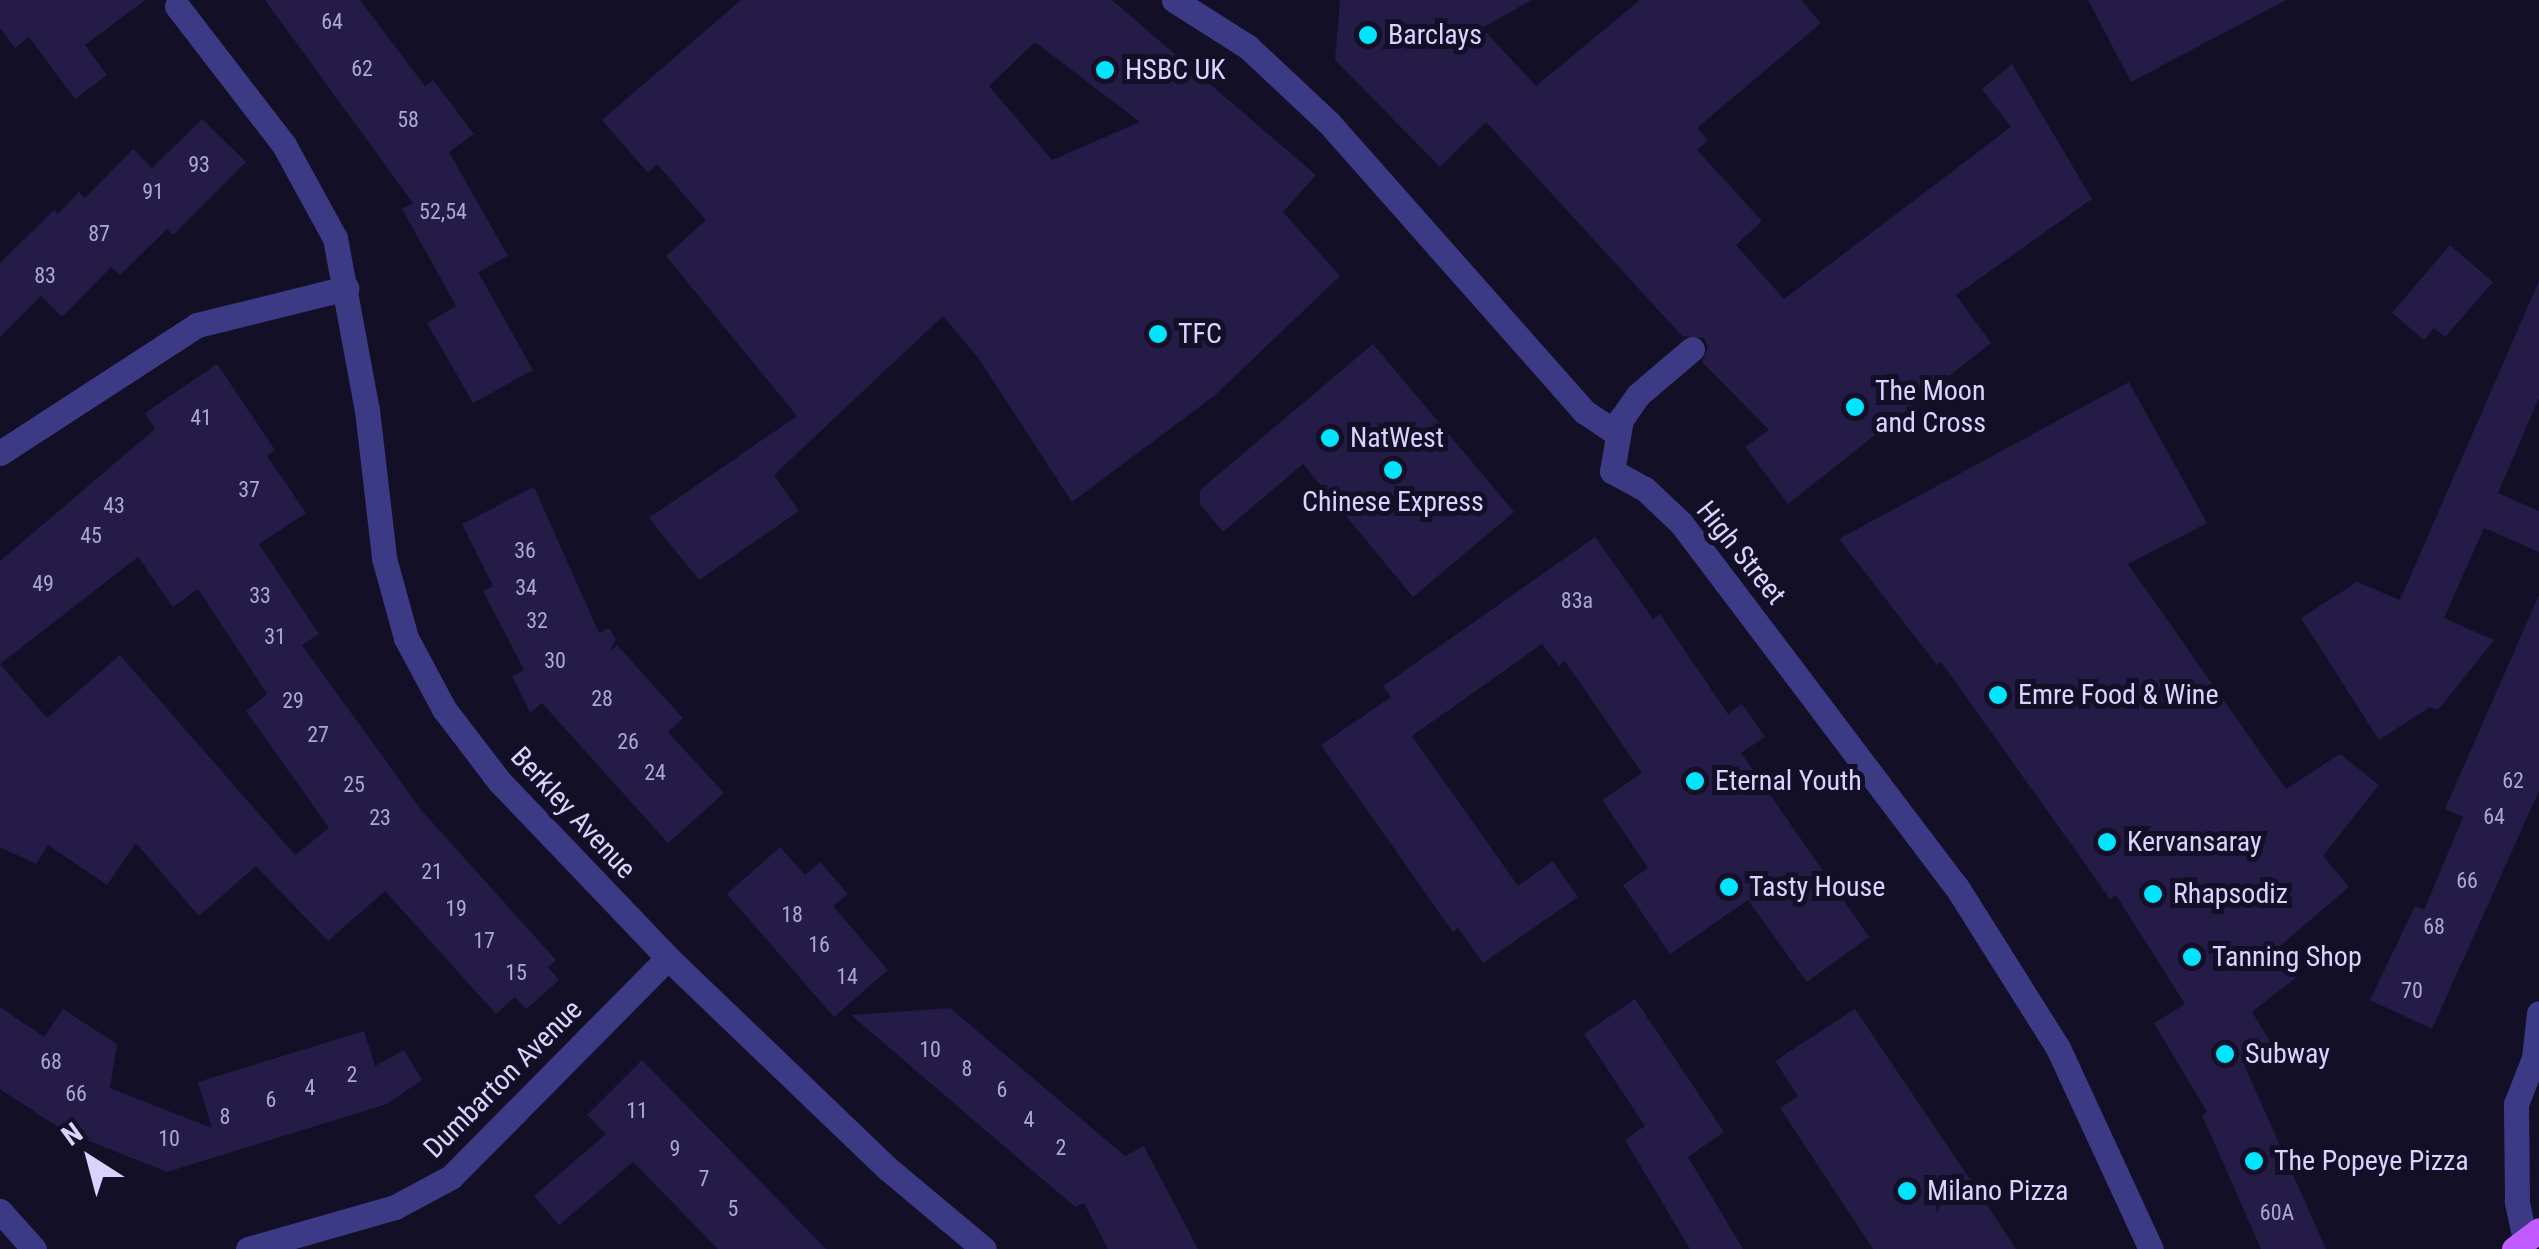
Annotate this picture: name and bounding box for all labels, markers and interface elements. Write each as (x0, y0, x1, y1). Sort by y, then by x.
house number: 64 (321, 9, 343, 35)
place label: Barclays (1388, 18, 1482, 52)
marker: Barclays (1357, 24, 1379, 46)
place label: HSBC UK (1125, 53, 1225, 87)
house number: 62 (351, 56, 373, 82)
marker: HSBC UK (1094, 59, 1116, 81)
house number: 58 (397, 107, 419, 133)
house number: 93 (188, 152, 210, 178)
house number: 91 (142, 179, 164, 205)
house number: 52,54 (419, 199, 467, 225)
house number: 87 (88, 221, 110, 247)
house number: 83 (34, 263, 56, 289)
place label: TFC (1178, 317, 1222, 351)
marker: TFC (1147, 323, 1169, 345)
place label: The Moon and Cross (1875, 374, 1986, 440)
marker: The Moon and Cross (1844, 396, 1866, 418)
house number: 41 (190, 405, 212, 431)
place label: NatWest (1350, 421, 1444, 455)
marker: NatWest (1319, 427, 1341, 449)
marker: Chinese Express (1382, 459, 1404, 481)
house number: 37 (238, 477, 260, 503)
place label: Chinese Express (1302, 485, 1484, 519)
house number: 43 (103, 493, 125, 519)
street label: High Street (1689, 495, 1793, 611)
house number: 45 (80, 523, 102, 549)
house number: 36 (514, 538, 536, 564)
house number: 49 (32, 571, 54, 597)
house number: 34 (515, 575, 537, 601)
house number: 33 (249, 583, 271, 609)
house number: 83a (1561, 588, 1593, 614)
house number: 32 (526, 608, 548, 634)
house number: 31 (264, 624, 286, 650)
house number: 30 (544, 648, 566, 674)
place label: Emre Food & Wine (2018, 678, 2219, 712)
marker: Emre Food & Wine (1987, 684, 2009, 706)
house number: 28 (591, 686, 613, 712)
house number: 29 (282, 688, 304, 714)
house number: 27 (307, 722, 329, 748)
house number: 26 (617, 729, 639, 755)
street label: Berkley Avenue (504, 740, 642, 886)
house number: 24 (644, 760, 666, 786)
place label: Eternal Youth (1715, 764, 1862, 798)
house number: 62 (2502, 768, 2524, 794)
marker: Eternal Youth (1684, 770, 1706, 792)
house number: 25 (343, 772, 365, 798)
house number: 64 (2483, 804, 2505, 830)
house number: 23 (369, 805, 391, 831)
place label: Kervansaray (2127, 825, 2262, 859)
marker: Kervansaray (2096, 831, 2118, 853)
house number: 21 (421, 859, 443, 885)
house number: 66 (2456, 868, 2478, 894)
place label: Tasty House (1749, 870, 1885, 904)
marker: Tasty House (1718, 876, 1740, 898)
place label: Rhapsodiz (2173, 877, 2288, 911)
marker: Rhapsodiz (2142, 883, 2164, 905)
house number: 19 (445, 896, 467, 922)
house number: 18 (781, 902, 803, 928)
house number: 68 (2423, 914, 2445, 940)
house number: 17 (473, 928, 495, 954)
house number: 16 (808, 932, 830, 958)
place label: Tanning Shop (2212, 940, 2362, 974)
marker: Tanning Shop (2181, 946, 2203, 968)
house number: 15 (505, 960, 527, 986)
house number: 14 (836, 964, 858, 990)
house number: 70 (2401, 978, 2423, 1004)
street label: Dumbarton Avenue (417, 993, 589, 1165)
house number: 10 (919, 1037, 941, 1063)
place label: Subway (2245, 1037, 2330, 1071)
marker: Subway (2214, 1043, 2236, 1065)
house number: 68 (40, 1049, 62, 1075)
house number: 8 (962, 1056, 972, 1082)
house number: 2 (347, 1062, 357, 1088)
house number: 4 (305, 1075, 315, 1101)
house number: 6 (997, 1077, 1007, 1103)
house number: 66 (65, 1081, 87, 1107)
house number: 6 (266, 1087, 276, 1113)
house number: 11 (626, 1098, 648, 1124)
house number: 8 (220, 1104, 230, 1130)
house number: 4 (1024, 1107, 1034, 1133)
north arrow (40, 1109, 140, 1209)
text: N (55, 1116, 89, 1153)
house number: 10 (158, 1126, 180, 1152)
house number: 2 (1056, 1135, 1066, 1161)
house number: 9 (670, 1136, 680, 1162)
place label: The Popeye Pizza (2274, 1144, 2469, 1178)
marker: The Popeye Pizza (2243, 1150, 2265, 1172)
house number: 7 (699, 1166, 709, 1192)
place label: Milano Pizza (1927, 1174, 2068, 1208)
marker: Milano Pizza (1896, 1180, 1918, 1202)
house number: 5 (728, 1196, 738, 1222)
house number: 60A (2260, 1200, 2294, 1226)

